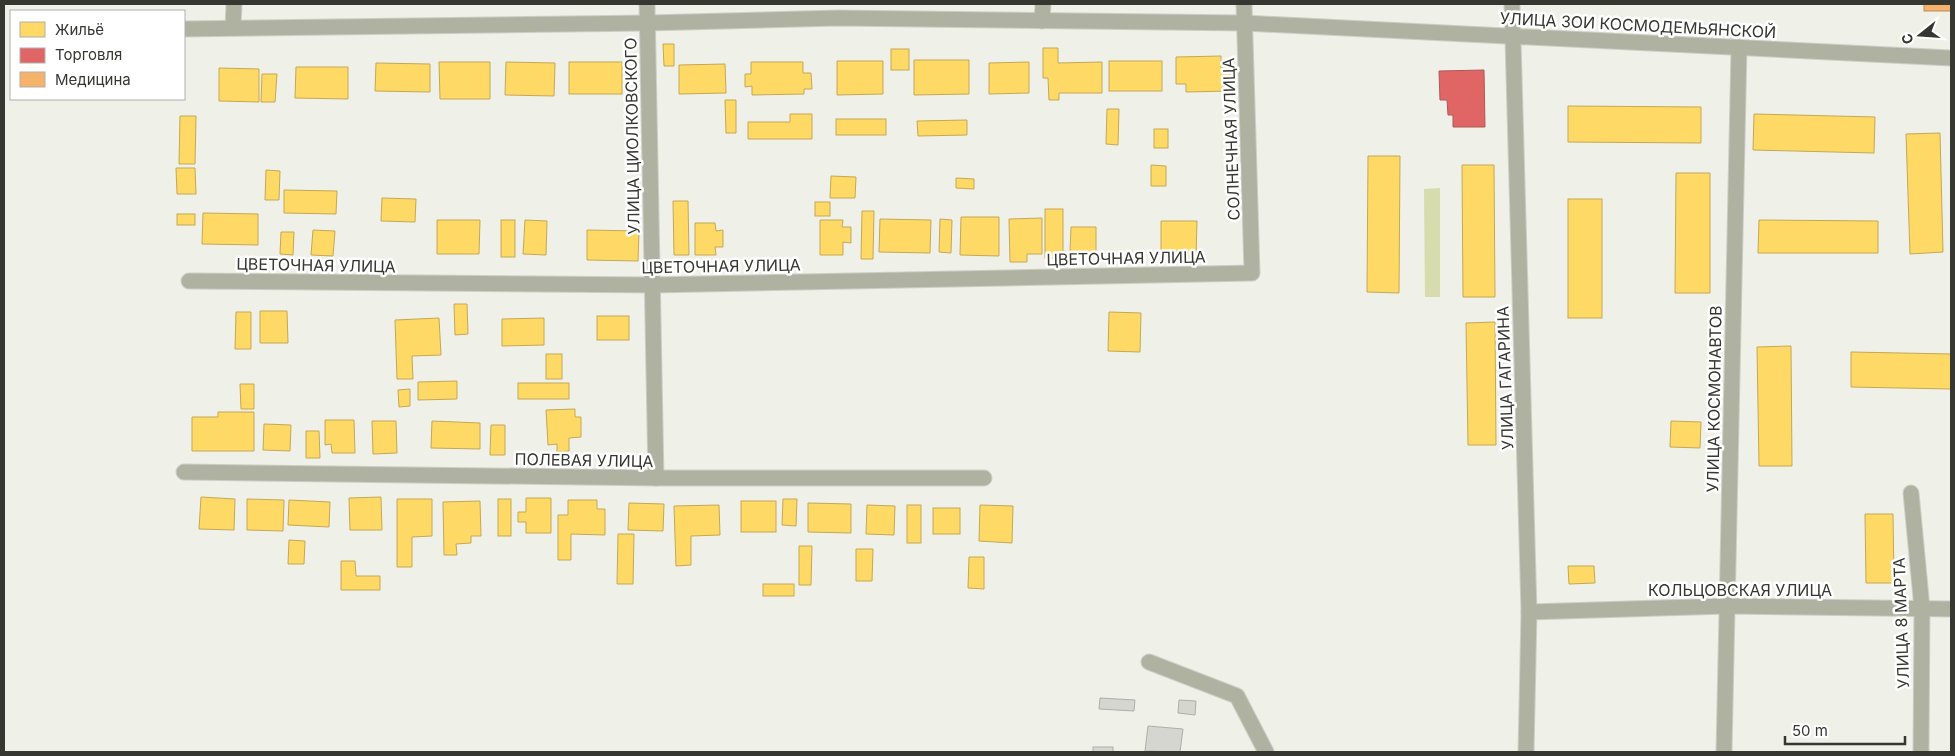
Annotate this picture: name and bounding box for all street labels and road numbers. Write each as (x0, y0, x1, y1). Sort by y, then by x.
street label: УЛИЦА ЗОИ КОСМОДЕМЬЯНСКОЙ (1499, 8, 1777, 42)
street label: УЛИЦА ЦИОЛКОВСКОГО (620, 37, 644, 235)
street label: СОЛНЕЧНАЯ УЛИЦА (1218, 57, 1244, 221)
street label: ЦВЕТОЧНАЯ УЛИЦА (1046, 247, 1206, 269)
street label: ЦВЕТОЧНАЯ УЛИЦА (236, 254, 396, 276)
street label: ЦВЕТОЧНАЯ УЛИЦА (641, 255, 801, 277)
street label: УЛИЦА КОСМОНАВТОВ (1702, 305, 1726, 493)
street label: УЛИЦА ГАГАРИНА (1492, 306, 1518, 450)
street label: ПОЛЕВАЯ УЛИЦА (515, 449, 653, 471)
street label: УЛИЦА 8 МАРТА (1889, 557, 1913, 689)
street label: КОЛЬЦОВСКАЯ УЛИЦА (1648, 580, 1832, 600)

